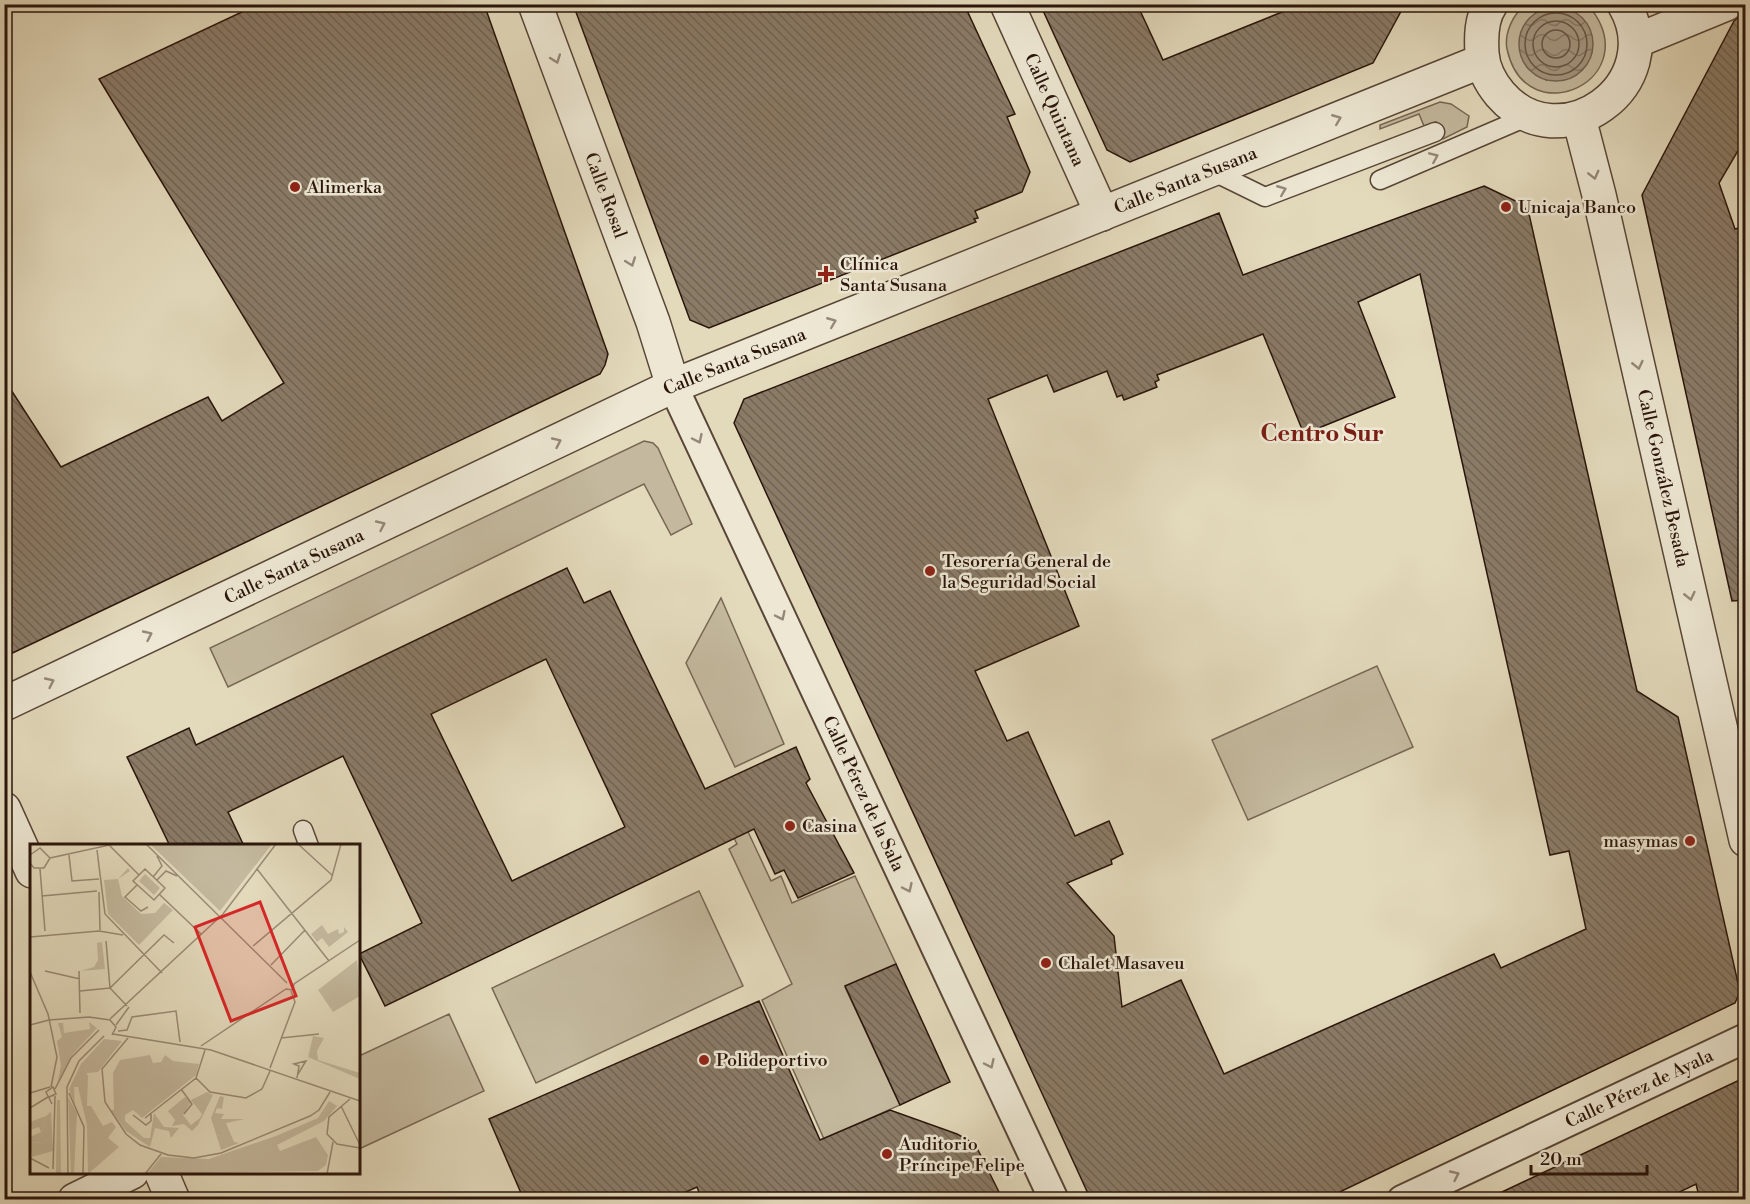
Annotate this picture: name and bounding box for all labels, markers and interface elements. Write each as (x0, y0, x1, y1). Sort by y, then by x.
street label: Calle Quintana (1019, 50, 1091, 171)
one-way arrow (548, 54, 561, 64)
one-way arrow (1331, 114, 1342, 126)
street label: Calle Santa Susana (1111, 141, 1261, 219)
street label: Calle Rosal (580, 149, 633, 242)
one-way arrow (1427, 152, 1438, 164)
one-way arrow (1587, 170, 1600, 180)
place label: Alimerka (306, 176, 383, 199)
marker: Alimerka (288, 180, 302, 194)
one-way arrow (1276, 185, 1287, 197)
place label: Unicaja Banco (1518, 196, 1636, 219)
marker: Unicaja Banco (1499, 200, 1513, 214)
place label: Clínica Santa Susana (840, 253, 948, 297)
one-way arrow (623, 256, 636, 267)
marker: Clínica Santa Susana (817, 265, 835, 283)
one-way arrow (826, 317, 837, 330)
street label: Calle Santa Susana (659, 322, 810, 401)
one-way arrow (1630, 360, 1643, 370)
street label: Calle González Besada (1632, 387, 1695, 570)
district label: Centro Sur (1260, 419, 1384, 449)
one-way arrow (691, 433, 703, 444)
one-way arrow (551, 437, 562, 449)
one-way arrow (374, 521, 385, 533)
street label: Calle Santa Susana (220, 523, 368, 609)
place label: Tesorería General de la Seguridad Social (942, 550, 1111, 594)
marker: Tesorería General de la Seguridad Social (923, 564, 937, 578)
one-way arrow (1683, 591, 1696, 601)
one-way arrow (773, 610, 785, 621)
one-way arrow (141, 631, 152, 643)
one-way arrow (43, 678, 54, 690)
street label: Calle Pérez de la Sala (817, 712, 910, 876)
place label: Casina (802, 815, 858, 838)
marker: Casina (783, 819, 797, 833)
place label: masymas (1603, 830, 1678, 853)
marker: masymas (1683, 834, 1697, 848)
inset map (30, 844, 360, 1174)
one-way arrow (900, 881, 912, 892)
place label: Chalet Masaveu (1058, 952, 1185, 975)
marker: Chalet Masaveu (1039, 956, 1053, 970)
street label: Calle Pérez de Ayala (1561, 1043, 1718, 1133)
place label: Polideportivo (716, 1049, 828, 1072)
marker: Polideportivo (697, 1053, 711, 1067)
one-way arrow (983, 1058, 995, 1069)
place label: Auditorio Príncipe Felipe (898, 1133, 1025, 1177)
scale bar (1531, 1138, 1646, 1176)
marker: Auditorio Príncipe Felipe (880, 1147, 894, 1161)
text: 20 m (1540, 1148, 1582, 1171)
one-way arrow (1448, 1170, 1459, 1182)

